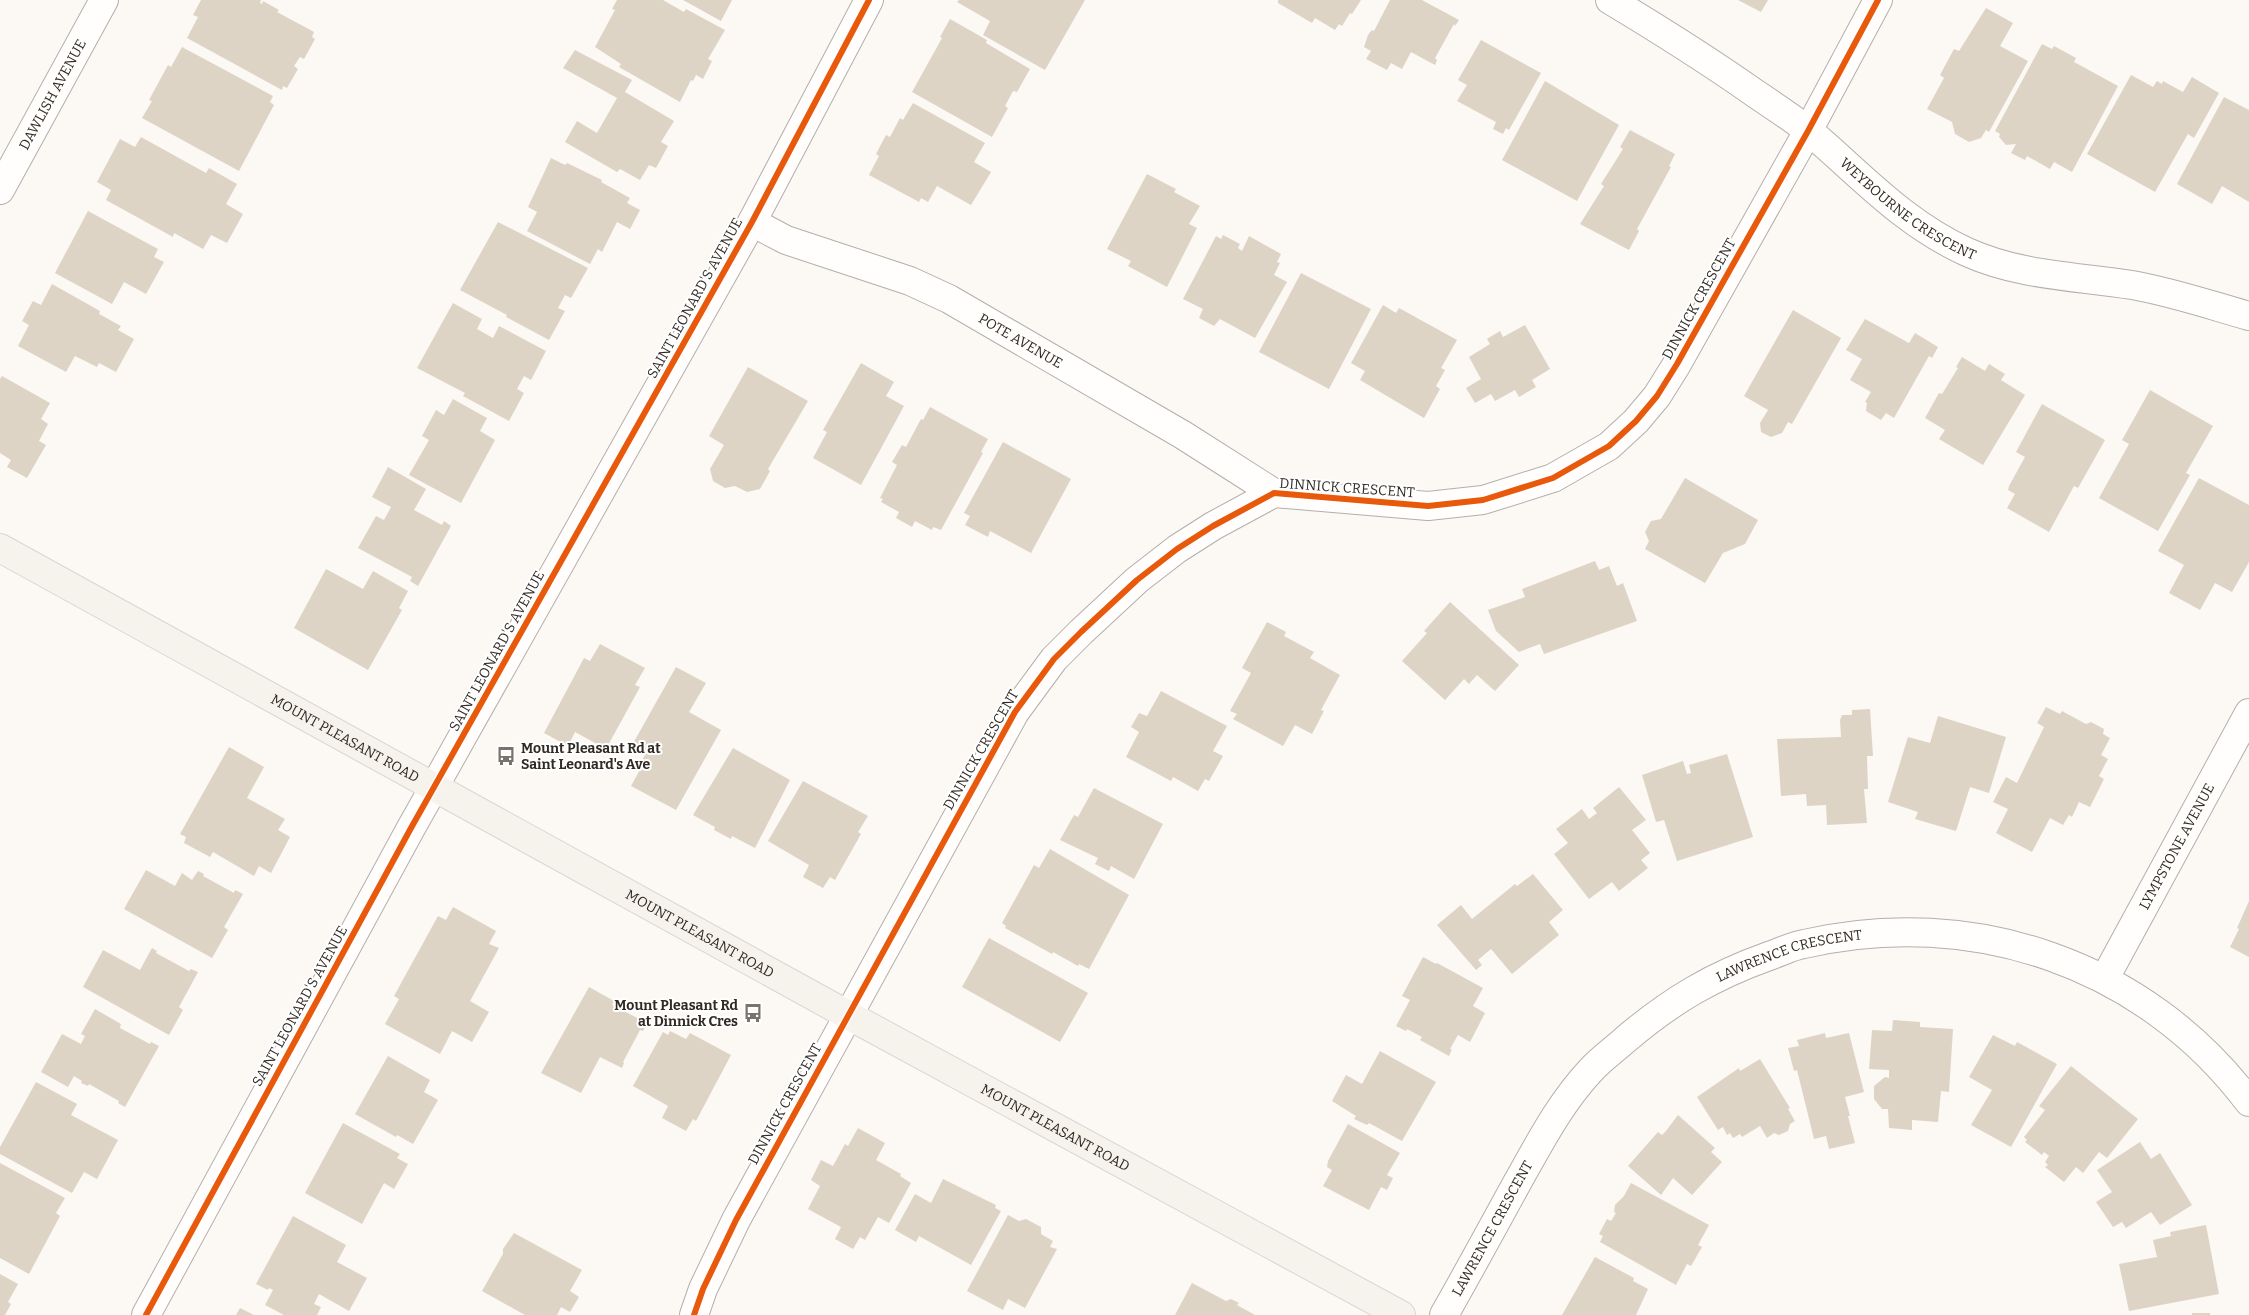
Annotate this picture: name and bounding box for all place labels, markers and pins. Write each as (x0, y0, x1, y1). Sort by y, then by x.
place label: Mount Pleasant Rd at Saint Leonard's Ave (521, 740, 661, 773)
bus stop icon: Mount Pleasant Rd at Saint Leonard's Ave (495, 745, 517, 767)
place label: Mount Pleasant Rd at Dinnick Cres (614, 997, 739, 1030)
bus stop icon: Mount Pleasant Rd at Dinnick Cres (742, 1002, 764, 1024)

